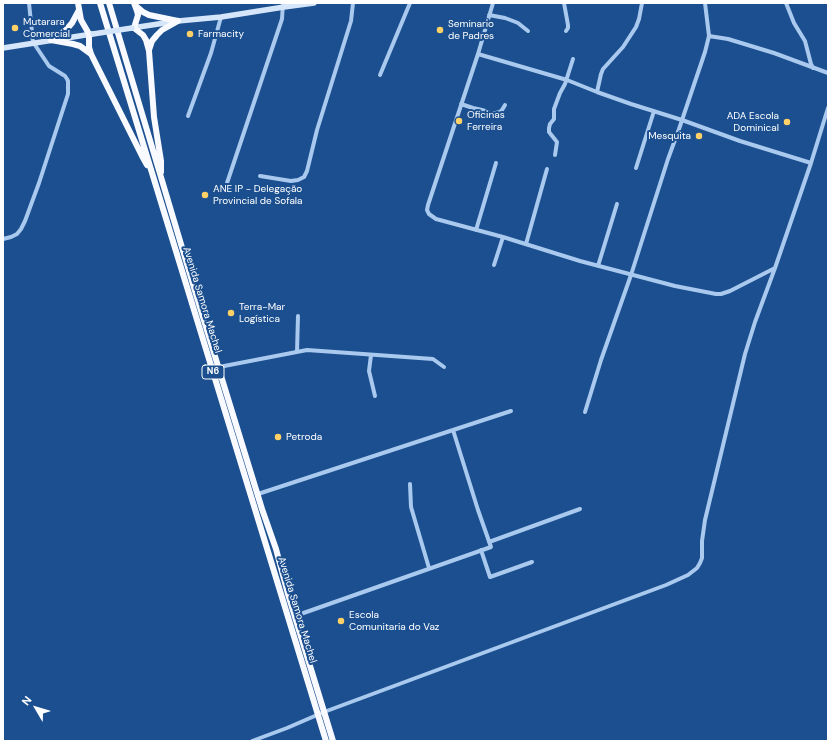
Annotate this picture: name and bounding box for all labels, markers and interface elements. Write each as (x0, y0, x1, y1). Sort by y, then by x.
place label: Mutarara Comercial (23, 16, 70, 40)
place label: Seminario de Padres (448, 18, 494, 42)
marker: Mutarara Comercial (10, 23, 20, 33)
marker: Seminario de Padres (435, 25, 445, 35)
place label: Farmacity (198, 28, 244, 40)
marker: Farmacity (185, 29, 195, 39)
place label: Oficinas Ferreira (467, 109, 505, 132)
place label: ADA Escola Dominical (727, 110, 779, 134)
marker: Oficinas Ferreira (454, 116, 464, 126)
marker: ADA Escola Dominical (782, 117, 792, 127)
place label: Mesquita (648, 130, 691, 142)
marker: Mesquita (694, 131, 704, 141)
place label: ANE IP - Delegação Provincial de Sofala (213, 183, 302, 206)
marker: ANE IP - Delegação Provincial de Sofala (200, 190, 210, 200)
street label: Avenida Samora Machel (180, 245, 224, 355)
place label: Terra-Mar Logística (239, 301, 285, 324)
marker: Terra-Mar Logística (226, 308, 236, 318)
road number: N6 (202, 365, 224, 379)
place label: Petroda (286, 431, 322, 443)
marker: Petroda (273, 432, 283, 442)
street label: Avenida Samora Machel (275, 555, 319, 665)
place label: Escola Comunitaria do Vaz (349, 609, 439, 632)
marker: Escola Comunitaria do Vaz (336, 616, 346, 626)
north arrow (16, 688, 56, 728)
text: N (19, 693, 35, 708)

